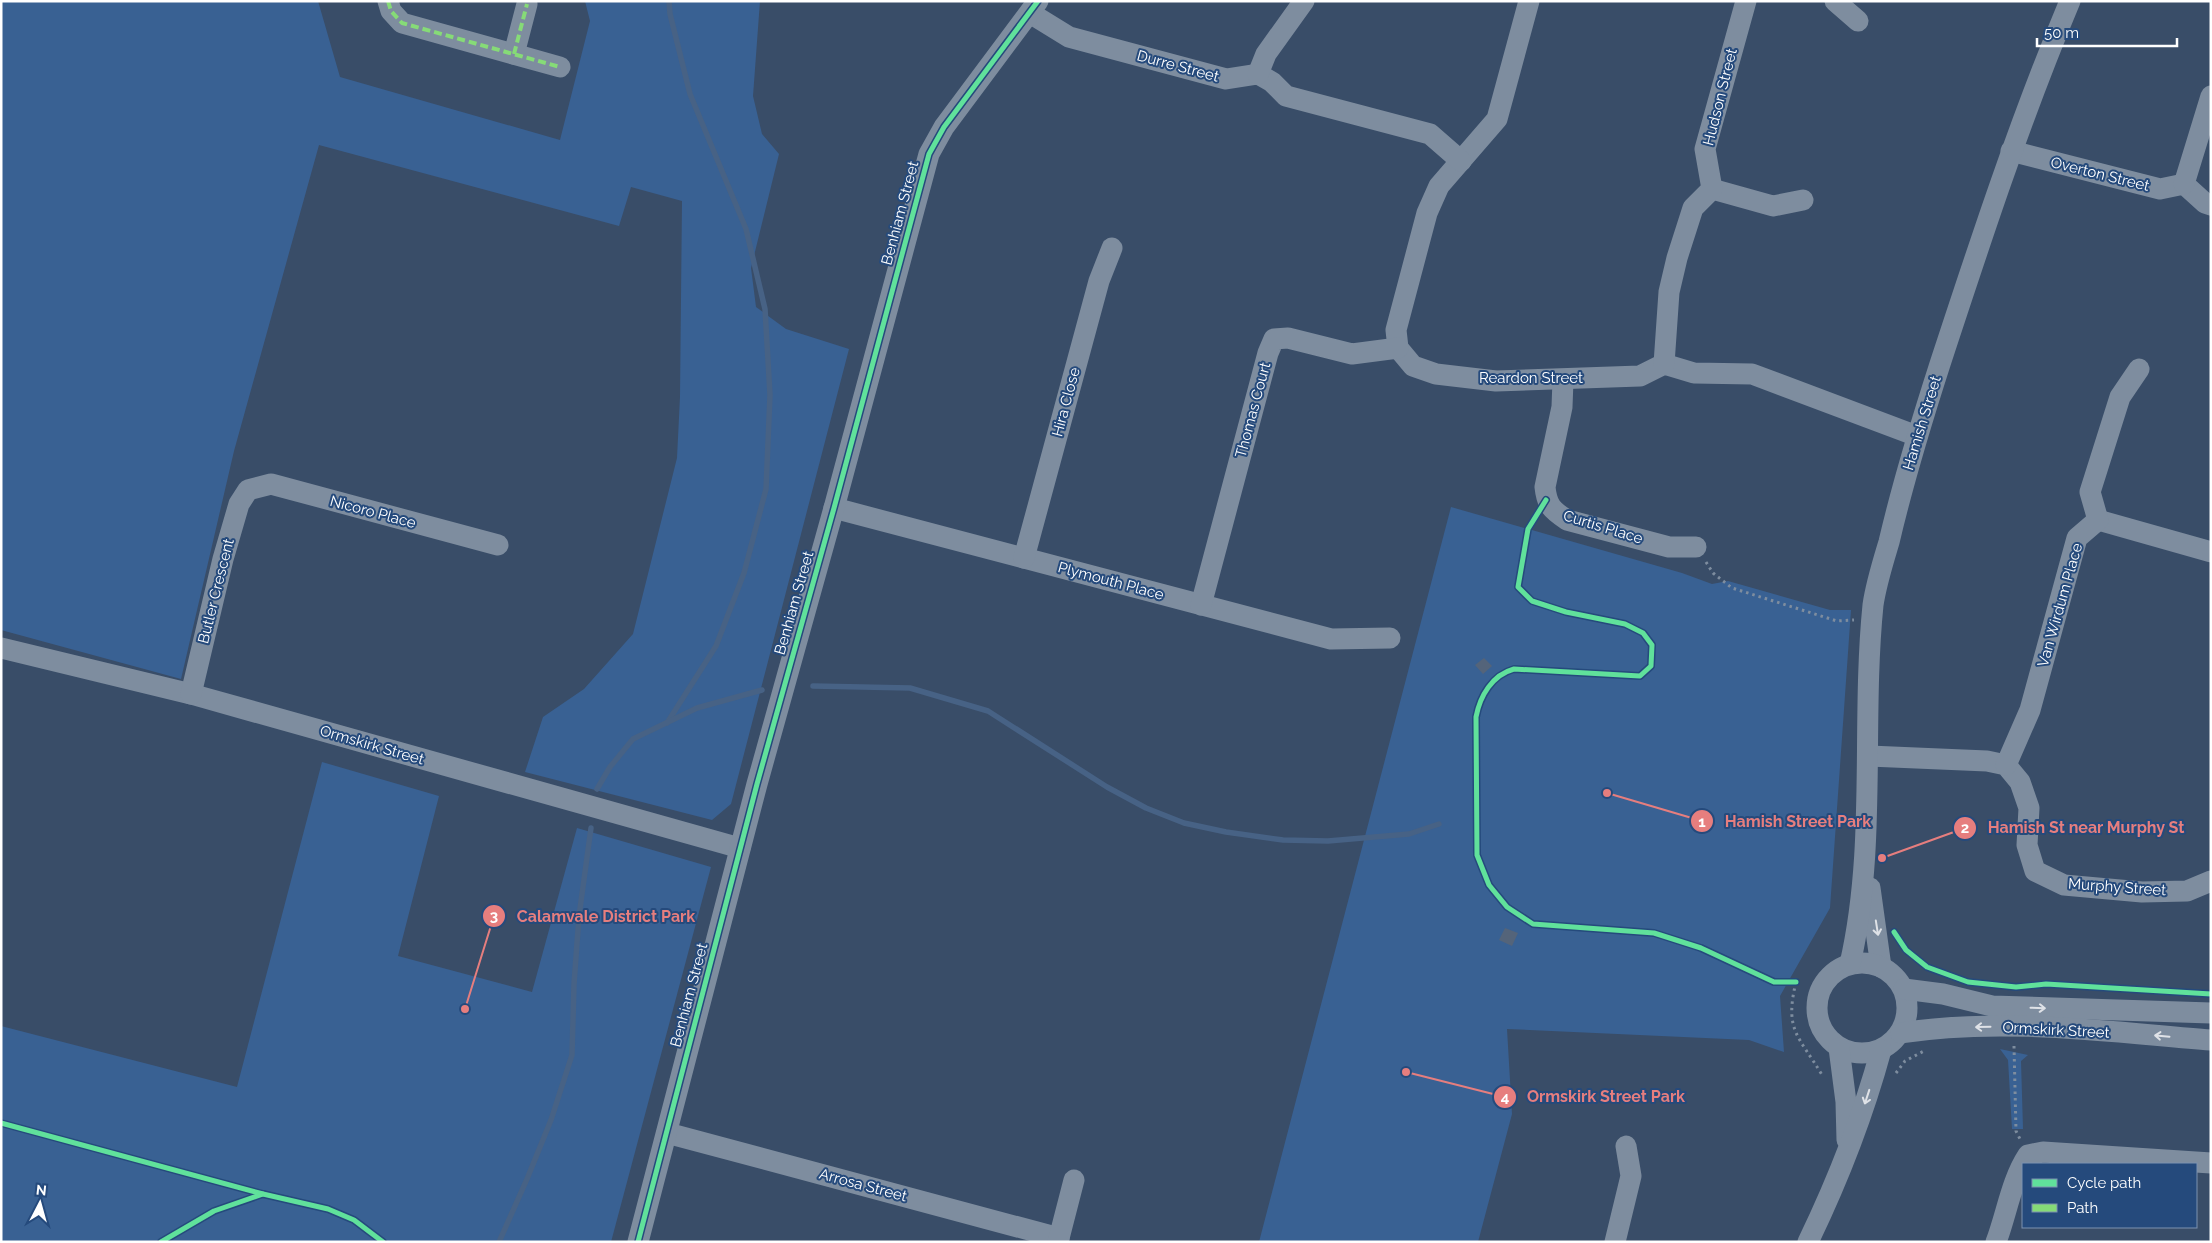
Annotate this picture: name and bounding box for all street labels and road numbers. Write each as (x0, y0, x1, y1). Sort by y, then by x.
street label: Durre Street (1135, 46, 1221, 86)
street label: Hudson Street (1699, 46, 1741, 148)
street label: Overton Street (2049, 153, 2151, 195)
street label: Benhiam Street (877, 159, 923, 267)
street label: Thomas Court (1232, 360, 1274, 460)
street label: Hira Close (1048, 365, 1084, 439)
street label: Reardon Street (1479, 369, 1583, 387)
street label: Hamish Street (1899, 374, 1945, 472)
street label: Nicoro Place (328, 492, 418, 532)
street label: Curtis Place (1561, 506, 1645, 548)
street label: Butler Crescent (194, 537, 238, 645)
street label: Van Wirdum Place (2034, 541, 2086, 669)
street label: Benhiam Street (771, 549, 817, 657)
street label: Plymouth Place (1056, 558, 1166, 604)
street label: Ormskirk Street (318, 722, 426, 768)
street label: Murphy Street (2067, 875, 2167, 899)
street label: Benhiam Street (666, 941, 712, 1049)
street label: Ormskirk Street (2002, 1018, 2110, 1042)
street label: Arrosa Street (817, 1165, 909, 1205)

